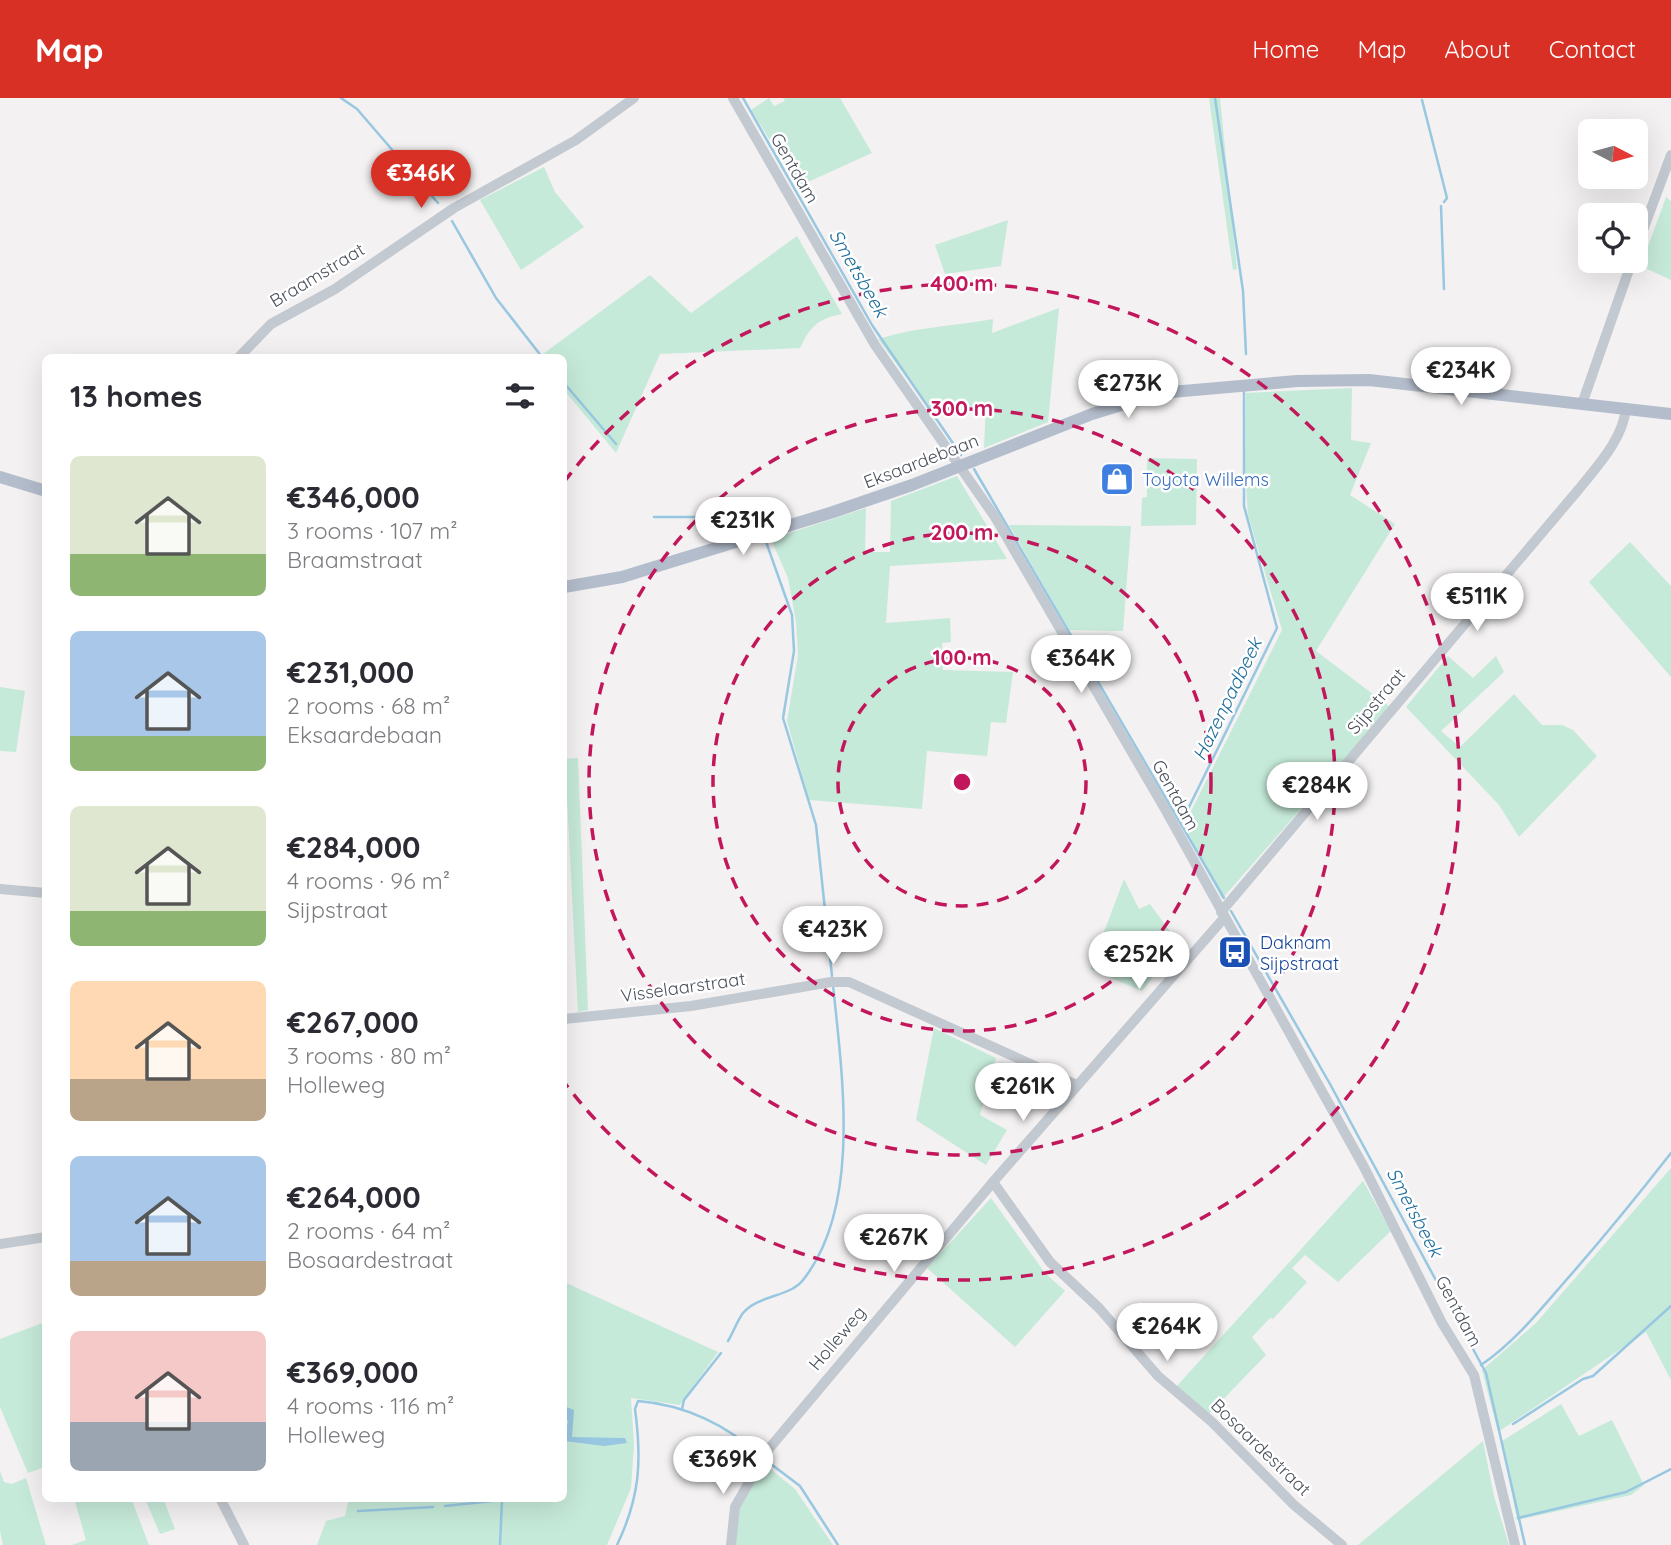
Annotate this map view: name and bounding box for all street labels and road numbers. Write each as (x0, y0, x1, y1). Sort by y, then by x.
street label: Gentdam (766, 129, 824, 207)
street label: Braamstraat (266, 238, 368, 312)
street label: Eksaardebaan (860, 429, 982, 493)
street label: Sijpstraat (1342, 663, 1410, 739)
street label: Gentdam (1147, 756, 1205, 834)
street label: Visselaarstraat (619, 967, 747, 1007)
street label: Gentdam (1431, 1271, 1487, 1351)
street label: Holleweg (803, 1301, 871, 1375)
street label: Bosaardestraat (1206, 1394, 1316, 1500)

